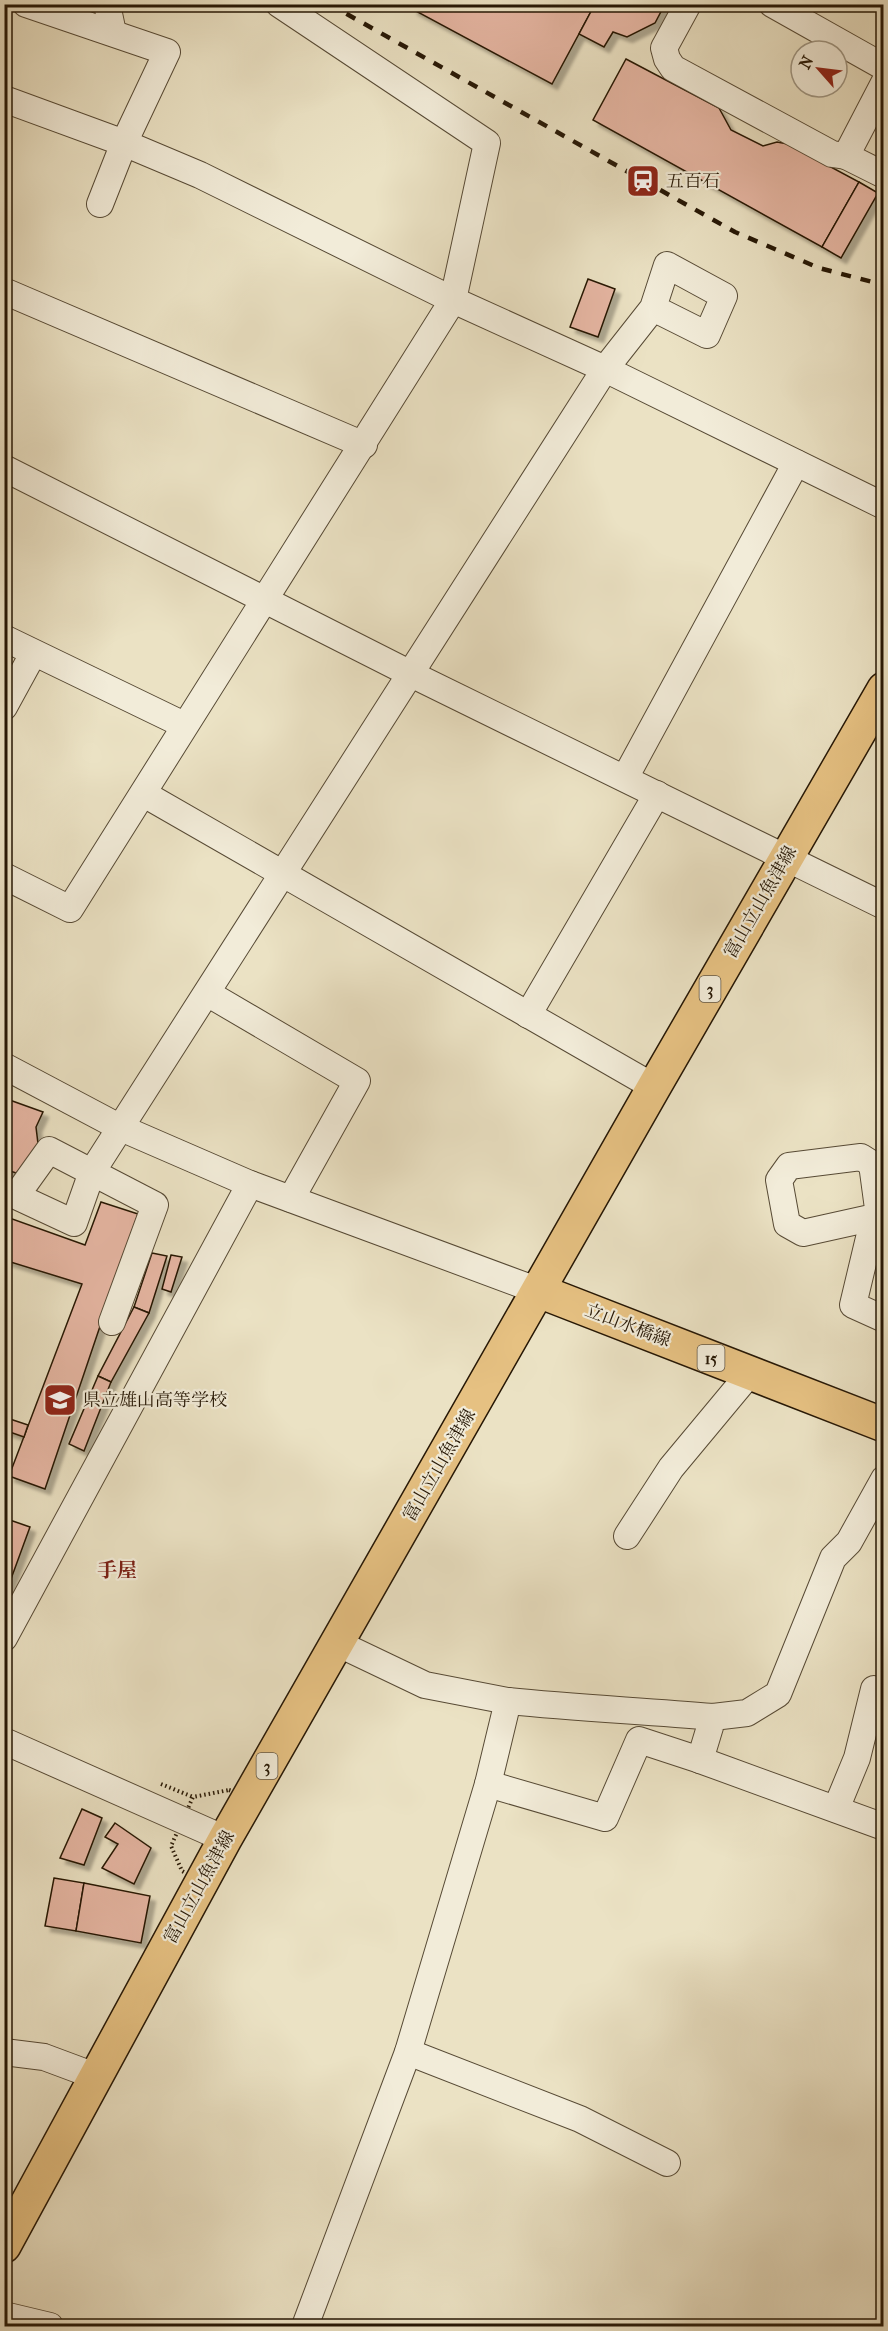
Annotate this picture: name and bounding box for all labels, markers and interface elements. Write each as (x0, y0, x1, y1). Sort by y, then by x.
north arrow (789, 39, 849, 99)
text: N (795, 52, 818, 72)
station icon: 五百石 (625, 163, 661, 199)
place label: 五百石 (666, 171, 720, 192)
street label: 富山立山魚津線 (720, 842, 801, 962)
road number: 3 (700, 976, 720, 1002)
street label: 立山水橋線 (582, 1300, 674, 1351)
road number: 15 (698, 1345, 724, 1371)
school or university icon: 県立雄山高等学校 (42, 1382, 78, 1418)
place label: 県立雄山高等学校 (83, 1390, 227, 1411)
street label: 富山立山魚津線 (399, 1405, 480, 1525)
district label: 手屋 (97, 1559, 137, 1582)
road number: 3 (256, 1753, 278, 1779)
street label: 富山立山魚津線 (160, 1827, 239, 1947)

